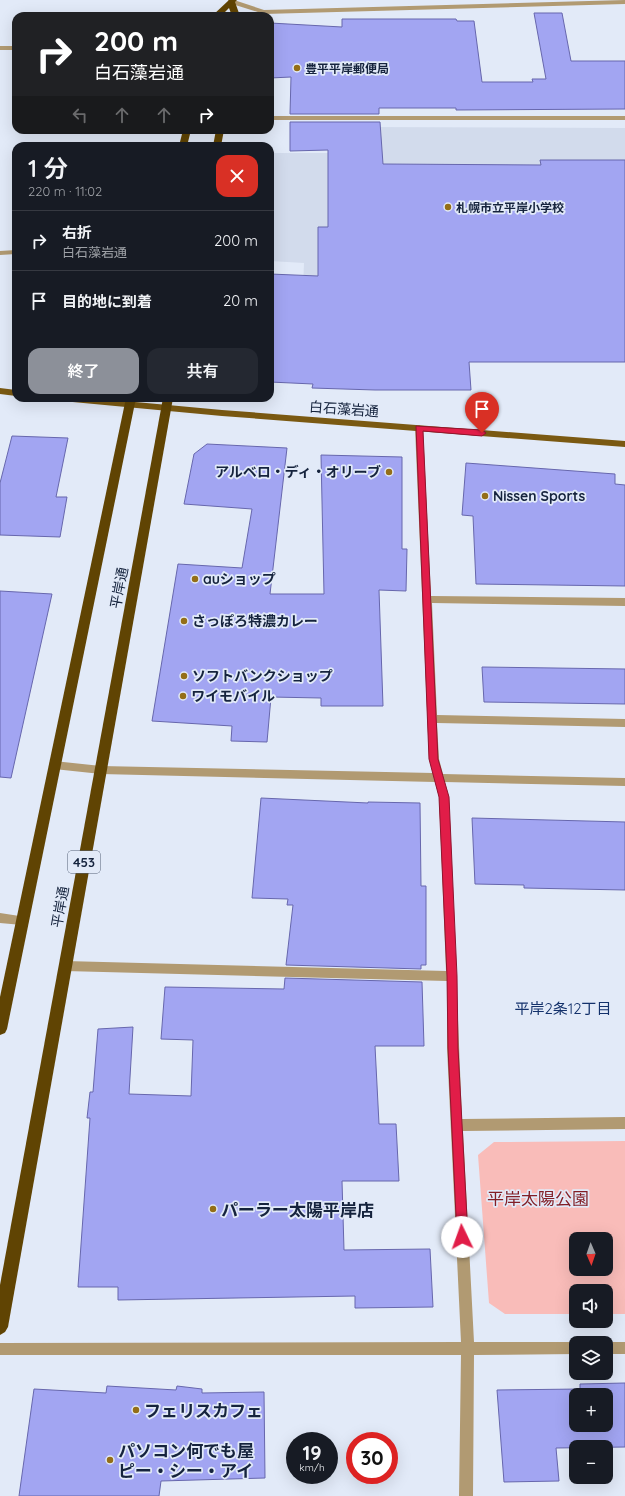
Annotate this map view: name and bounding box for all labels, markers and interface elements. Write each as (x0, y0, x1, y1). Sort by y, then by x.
text: 200 m (94, 23, 178, 58)
icon: right (28, 28, 80, 80)
text: 白石藻岩通 (94, 61, 184, 84)
place label: 豊平平岸郵便局 (305, 61, 389, 76)
marker: 豊平平岸郵便局 (292, 63, 302, 73)
icon: left (69, 104, 91, 126)
icon: ahead (111, 104, 133, 126)
icon: ahead (153, 104, 175, 126)
icon: right (195, 104, 217, 126)
text: 1 分 (28, 153, 68, 183)
button: close (216, 155, 258, 197)
text: 220 m · 11:02 (28, 183, 102, 199)
place label: 札幌市立平岸小学校 (456, 200, 564, 215)
marker: 札幌市立平岸小学校 (443, 202, 453, 212)
text: 右折 (62, 223, 92, 242)
icon: right (28, 230, 50, 252)
text: 200 m (214, 231, 258, 250)
text: 白石藻岩通 (62, 244, 127, 260)
icon: arrive (28, 290, 50, 312)
text: 20 m (223, 291, 258, 310)
text: 目的地に到着 (62, 292, 152, 311)
button: 終了 (28, 348, 139, 394)
button: 共有 (147, 348, 258, 394)
pin (465, 392, 499, 433)
street label: 白石藻岩通 (308, 398, 380, 420)
icon: arrive (471, 398, 493, 420)
place label: アルベロ・ディ・オリーブ (215, 463, 381, 481)
marker: アルベロ・ディ・オリーブ (384, 467, 394, 477)
place label: Nissen Sports (493, 487, 586, 505)
marker: Nissen Sports (480, 491, 490, 501)
street label: 平岸通 (106, 566, 132, 610)
place label: auショップ (203, 570, 276, 588)
marker: auショップ (190, 574, 200, 584)
place label: さっぽろ特濃カレー (192, 612, 318, 630)
marker: さっぽろ特濃カレー (179, 616, 189, 626)
place label: ソフトバンクショップ (192, 667, 333, 685)
marker: ソフトバンクショップ (179, 671, 189, 681)
place label: ワイモバイル (191, 687, 275, 705)
marker: ワイモバイル (178, 691, 188, 701)
road number: 453 (68, 851, 100, 873)
street label: 平岸通 (47, 885, 73, 929)
district label: 平岸2条12丁目 (514, 999, 612, 1018)
park label: 平岸太陽公園 (487, 1188, 589, 1209)
place label: パーラー太陽平岸店 (221, 1199, 374, 1220)
marker: パーラー太陽平岸店 (208, 1204, 218, 1214)
position arrow (441, 1216, 483, 1258)
north arrow (569, 1232, 613, 1276)
map controls (569, 1232, 613, 1484)
button: sound (569, 1284, 613, 1328)
button: layers (569, 1336, 613, 1380)
button: + (569, 1388, 613, 1432)
place label: フェリスカフェ (144, 1400, 263, 1421)
marker: フェリスカフェ (131, 1405, 141, 1415)
speed limit sign: 30 (346, 1432, 398, 1484)
place label: パソコン何でも屋 ピー・シー・アイ (118, 1440, 254, 1481)
text: 19 (302, 1440, 322, 1465)
button: − (569, 1440, 613, 1484)
marker: パソコン何でも屋 ピー・シー・アイ (105, 1455, 115, 1465)
text: km/h (299, 1461, 325, 1474)

